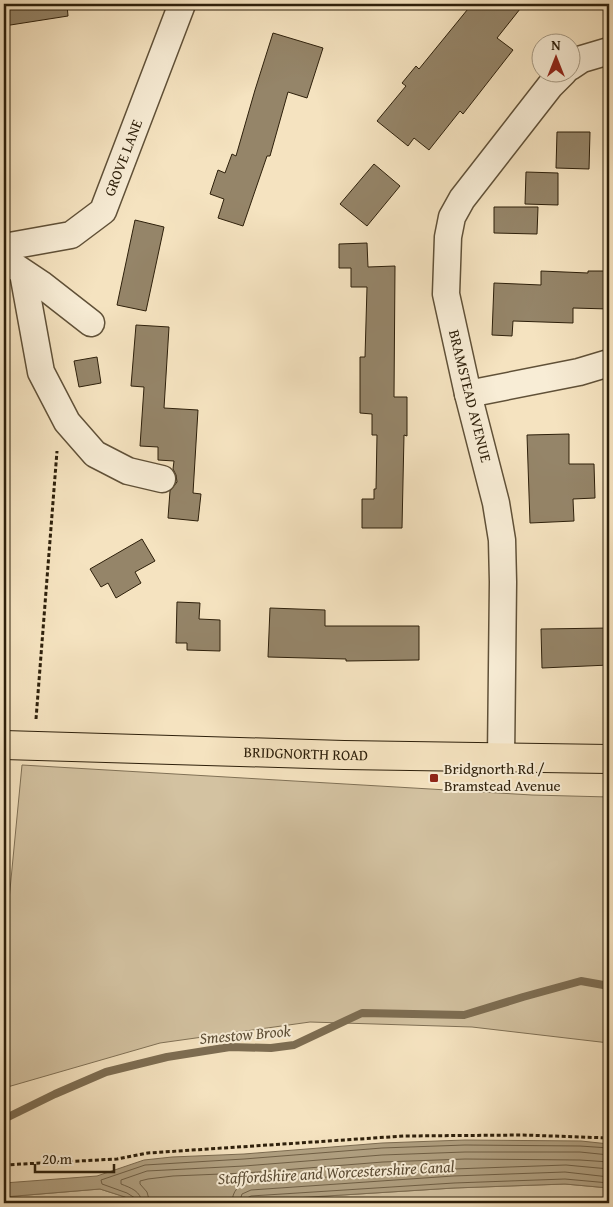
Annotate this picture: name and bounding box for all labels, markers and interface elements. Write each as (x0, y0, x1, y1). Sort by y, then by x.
north arrow (530, 32, 580, 82)
text: N (551, 35, 561, 55)
street label: GROVE LANE (99, 116, 147, 199)
street label: BRAMSTEAD AVENUE (444, 327, 497, 465)
street label: BRIDGNORTH ROAD (243, 741, 368, 765)
place label: Bridgnorth Rd / Bramstead Avenue (444, 758, 561, 796)
marker: Bridgnorth Rd / Bramstead Avenue (428, 772, 440, 784)
water label: Smestow Brook (198, 1018, 292, 1050)
scale bar (35, 1142, 114, 1174)
text: 20 m (42, 1148, 73, 1169)
water label: Staffordshire and Worcestershire Canal (217, 1154, 455, 1190)

